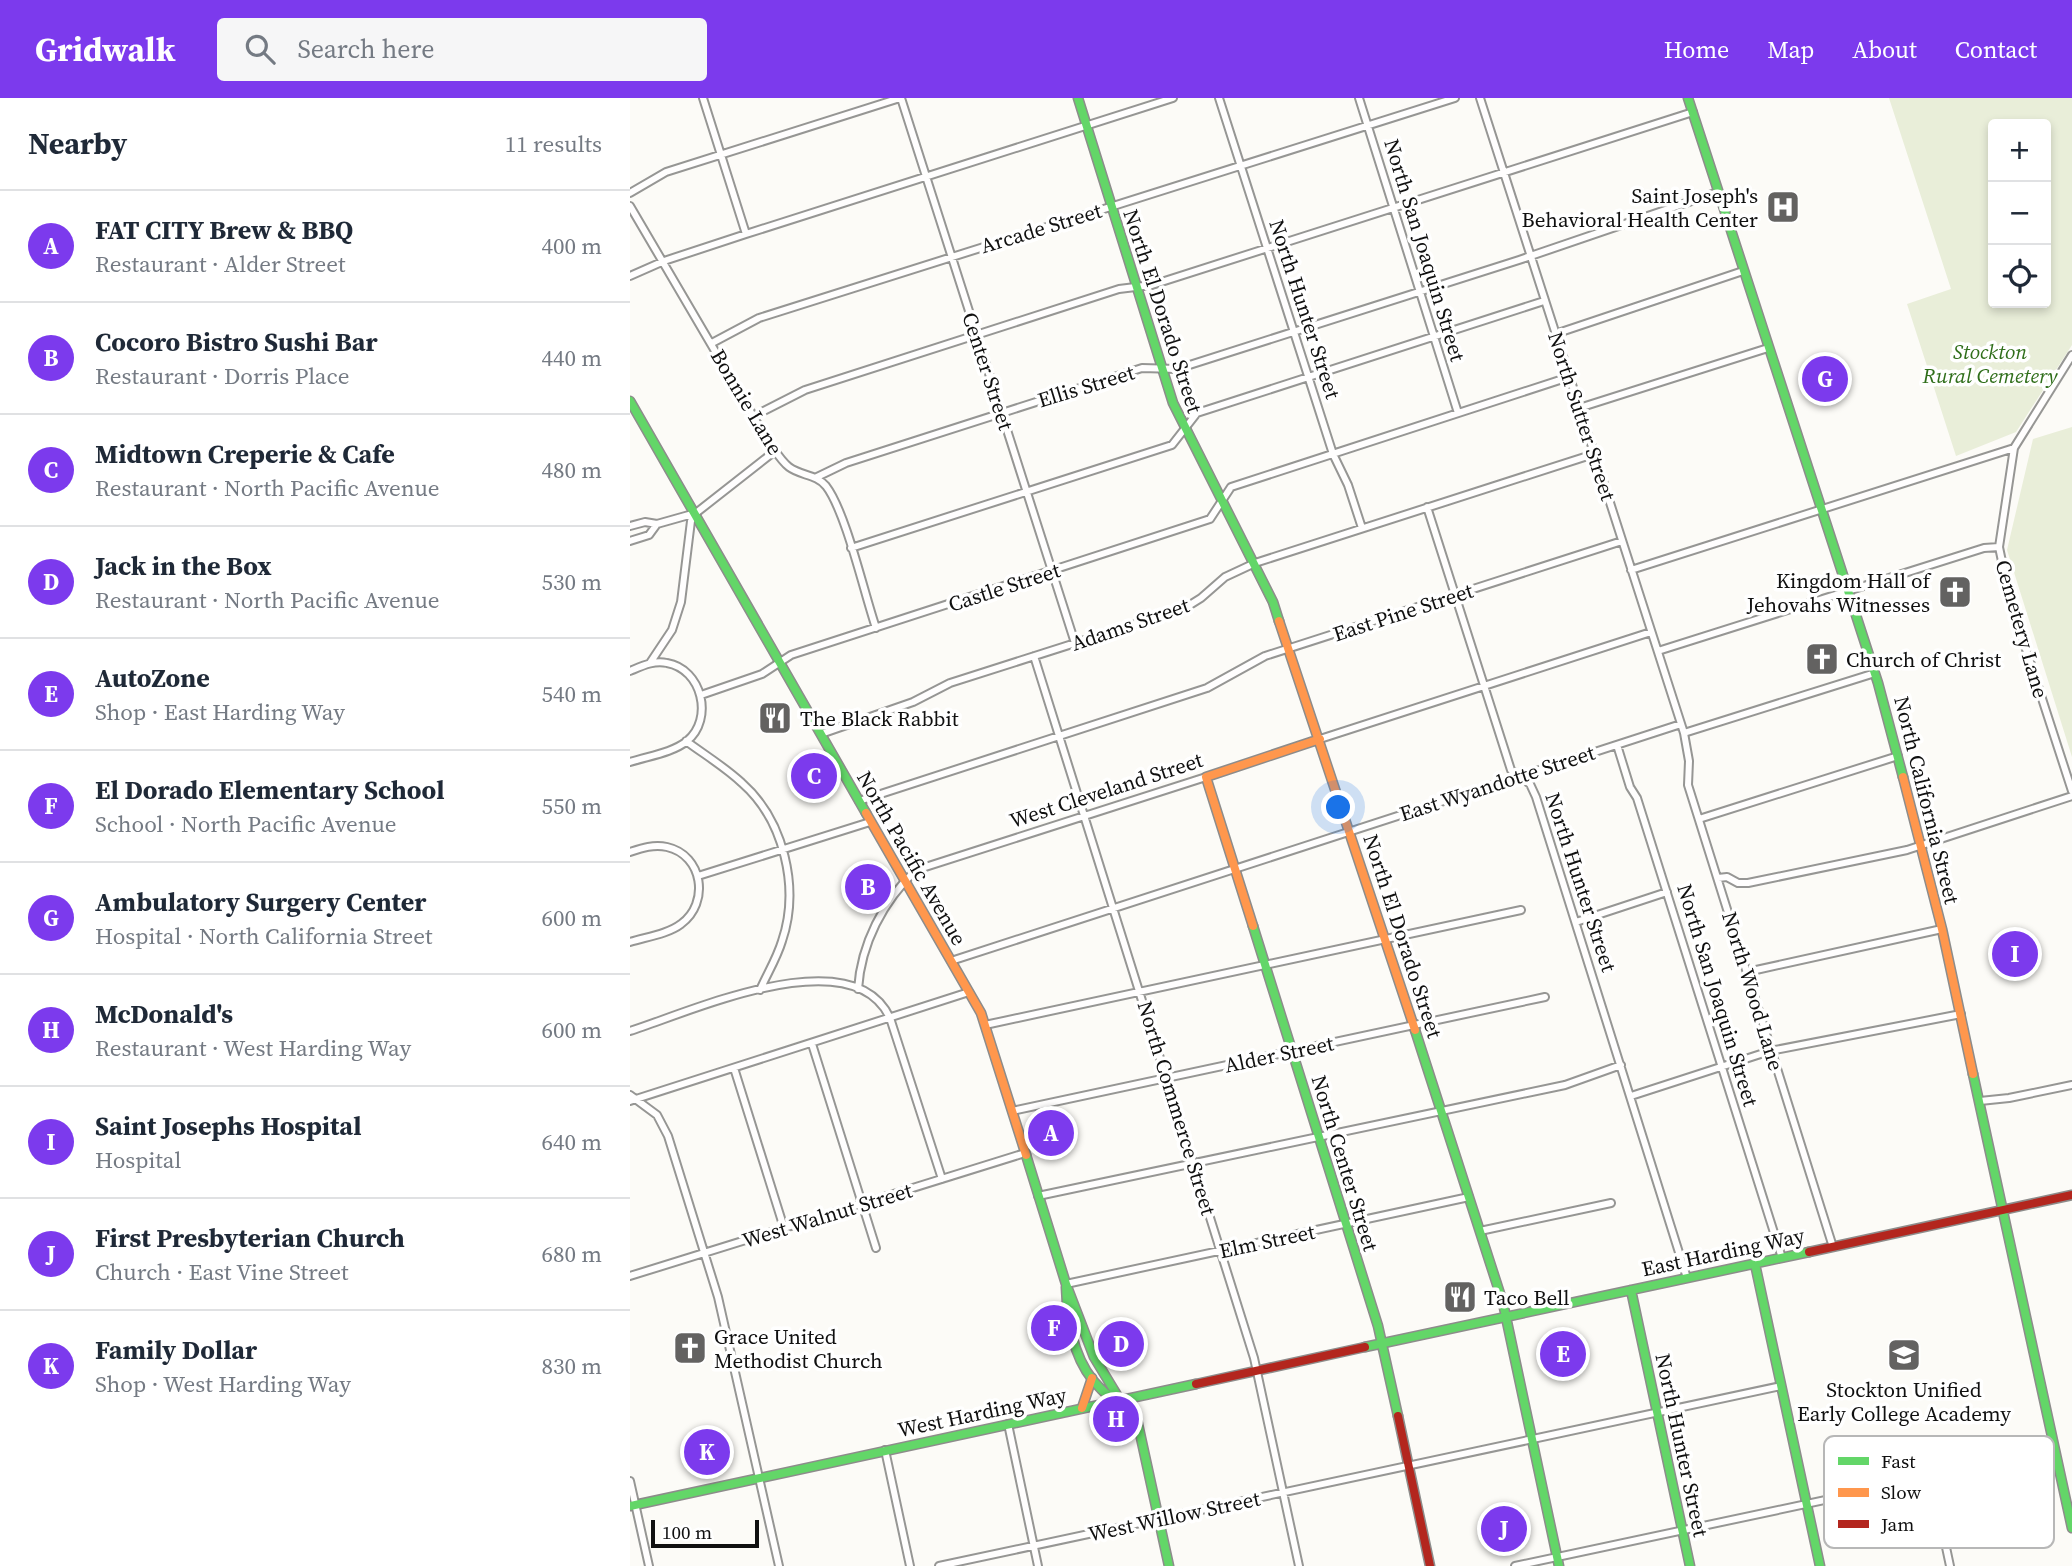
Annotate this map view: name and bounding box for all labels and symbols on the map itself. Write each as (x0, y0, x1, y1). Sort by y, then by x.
street label: North San Joaquin Street (1377, 135, 1473, 365)
place label: Saint Joseph's Behavioral Health Center (1522, 181, 1758, 234)
hospital icon: Saint Joseph's Behavioral Health Center (1764, 188, 1802, 226)
street label: Arcade Street (977, 196, 1105, 260)
street label: North El Dorado Street (1116, 205, 1210, 417)
street label: North Hunter Street (1262, 216, 1348, 403)
street label: Center Street (955, 308, 1021, 434)
street label: North Sutter Street (1541, 328, 1623, 504)
park label: Stockton Rural Cemetery (1921, 337, 2059, 390)
street label: Bonnie Lane (704, 344, 790, 460)
pin: G (1802, 353, 1848, 405)
street label: Ellis Street (1034, 358, 1138, 414)
street label: Castle Street (944, 555, 1064, 619)
street label: Cemetery Lane (1988, 557, 2056, 701)
place label: Kingdom Hall of Jehovahs Witnesses (1746, 566, 1932, 619)
church icon: Kingdom Hall of Jehovahs Witnesses (1936, 573, 1974, 611)
street label: East Pine Street (1329, 576, 1477, 648)
street label: Adams Street (1067, 590, 1193, 658)
church icon: Church of Christ (1803, 640, 1841, 678)
place label: Church of Christ (1846, 645, 2001, 674)
street label: North California Street (1887, 693, 1967, 907)
restaurant icon: The Black Rabbit (756, 699, 794, 737)
place label: The Black Rabbit (800, 704, 959, 733)
street label: East Wyandotte Street (1396, 738, 1598, 828)
street label: West Cleveland Street (1006, 745, 1206, 835)
pin: C (791, 750, 837, 802)
street label: North Pacific Avenue (850, 766, 974, 950)
street label: North Hunter Street (1538, 789, 1624, 976)
your location (1321, 790, 1355, 824)
street label: North El Dorado Street (1356, 830, 1450, 1042)
pin: B (845, 861, 891, 913)
street label: North San Joaquin Street (1670, 880, 1766, 1110)
street label: North Wood Lane (1715, 908, 1791, 1074)
pin: I (1992, 928, 2038, 980)
street label: North Commerce Street (1131, 997, 1223, 1219)
street label: Alder Street (1222, 1028, 1336, 1080)
street label: North Center Street (1304, 1071, 1386, 1255)
pin: A (1028, 1107, 1074, 1159)
street label: West Walnut Street (739, 1175, 916, 1255)
street label: Elm Street (1217, 1217, 1318, 1265)
street label: East Harding Way (1639, 1221, 1807, 1283)
restaurant icon: Taco Bell (1441, 1278, 1479, 1316)
place label: Taco Bell (1484, 1283, 1569, 1312)
pin: F (1031, 1302, 1077, 1354)
pin: D (1098, 1318, 1144, 1370)
place label: Grace United Methodist Church (714, 1322, 883, 1375)
pin: E (1540, 1328, 1586, 1380)
church icon: Grace United Methodist Church (671, 1329, 709, 1367)
school or university icon: Stockton Unified Early College Academy (1885, 1336, 1923, 1374)
street label: North Hunter Street (1648, 1351, 1716, 1540)
place label: Stockton Unified Early College Academy (1797, 1375, 2011, 1428)
street label: West Harding Way (895, 1380, 1069, 1444)
pin: H (1093, 1393, 1139, 1445)
pin: K (684, 1426, 730, 1478)
legend (1824, 1436, 2054, 1548)
text: Fast (1881, 1448, 1916, 1474)
text: Slow (1881, 1479, 1922, 1505)
street label: West Willow Street (1085, 1484, 1263, 1548)
pin: J (1481, 1503, 1527, 1555)
text: Jam (1880, 1511, 1914, 1537)
scale bar (651, 1517, 760, 1549)

